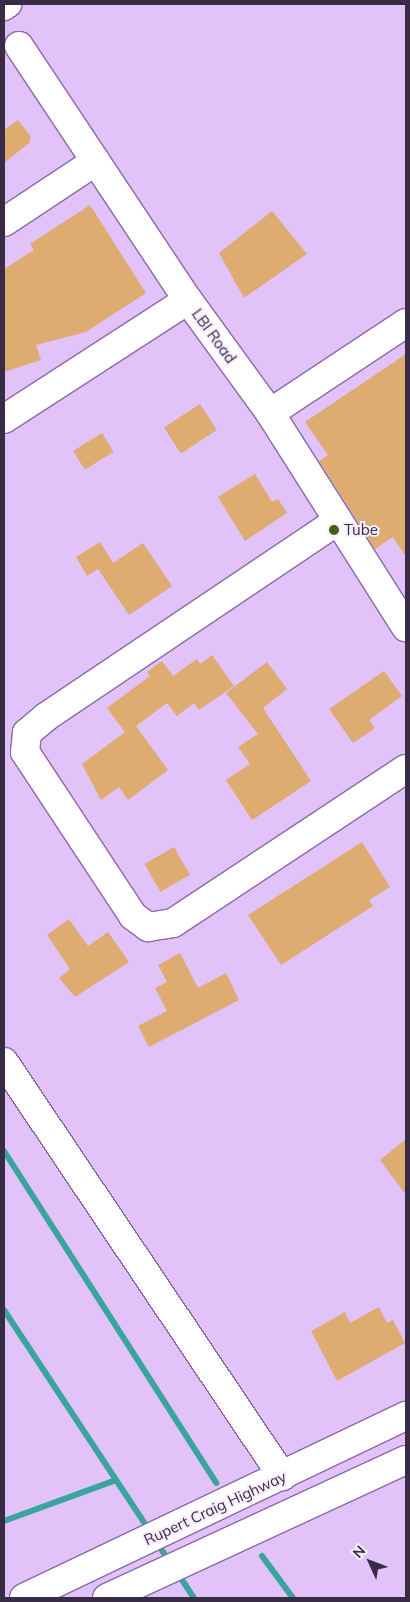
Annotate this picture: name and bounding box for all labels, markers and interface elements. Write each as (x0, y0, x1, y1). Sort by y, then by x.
street label: LBI Road (188, 305, 240, 367)
place label: Tube (344, 521, 378, 539)
marker: Tube (328, 524, 340, 536)
street label: Rupert Craig Highway (141, 1467, 289, 1549)
north arrow (345, 1537, 395, 1587)
text: N (349, 1542, 369, 1562)

